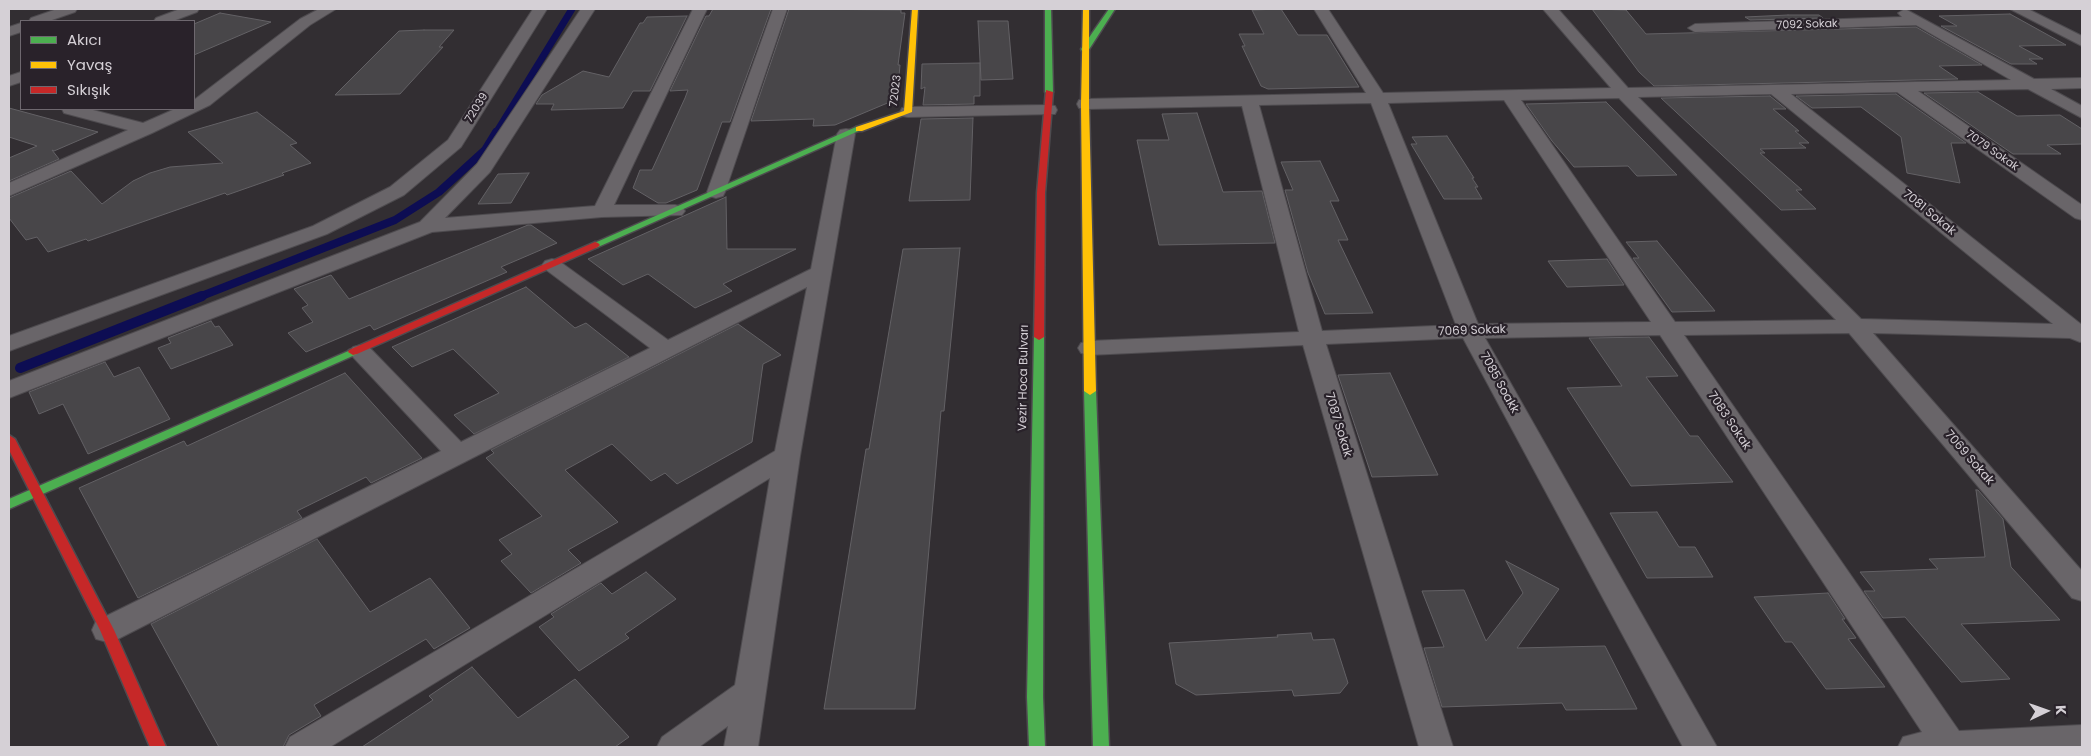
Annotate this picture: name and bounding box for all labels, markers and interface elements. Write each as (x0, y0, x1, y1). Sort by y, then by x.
street label: 7092 Sokak (1776, 17, 1838, 33)
legend (20, 20, 195, 110)
text: Akıcı (67, 29, 101, 50)
text: Yavaş (67, 54, 112, 75)
street label: 72023 (887, 74, 905, 108)
text: Sıkışık (67, 79, 110, 100)
street label: 72039 (463, 91, 491, 125)
street label: 7079 Sokak (1963, 128, 2021, 174)
street label: 7081 Sokak (1900, 187, 1958, 239)
street label: 7069 Sokak (1438, 323, 1506, 339)
street label: Vezir Hoca Bulvarı (1016, 325, 1032, 431)
street label: 7085 Soakk (1476, 350, 1522, 416)
street label: 7083 Sokak (1704, 389, 1754, 453)
street label: 7087 Sokak (1321, 391, 1355, 459)
street label: 7069 Sokak (1941, 428, 1997, 488)
north arrow (2021, 686, 2071, 736)
text: K (2051, 705, 2071, 716)

